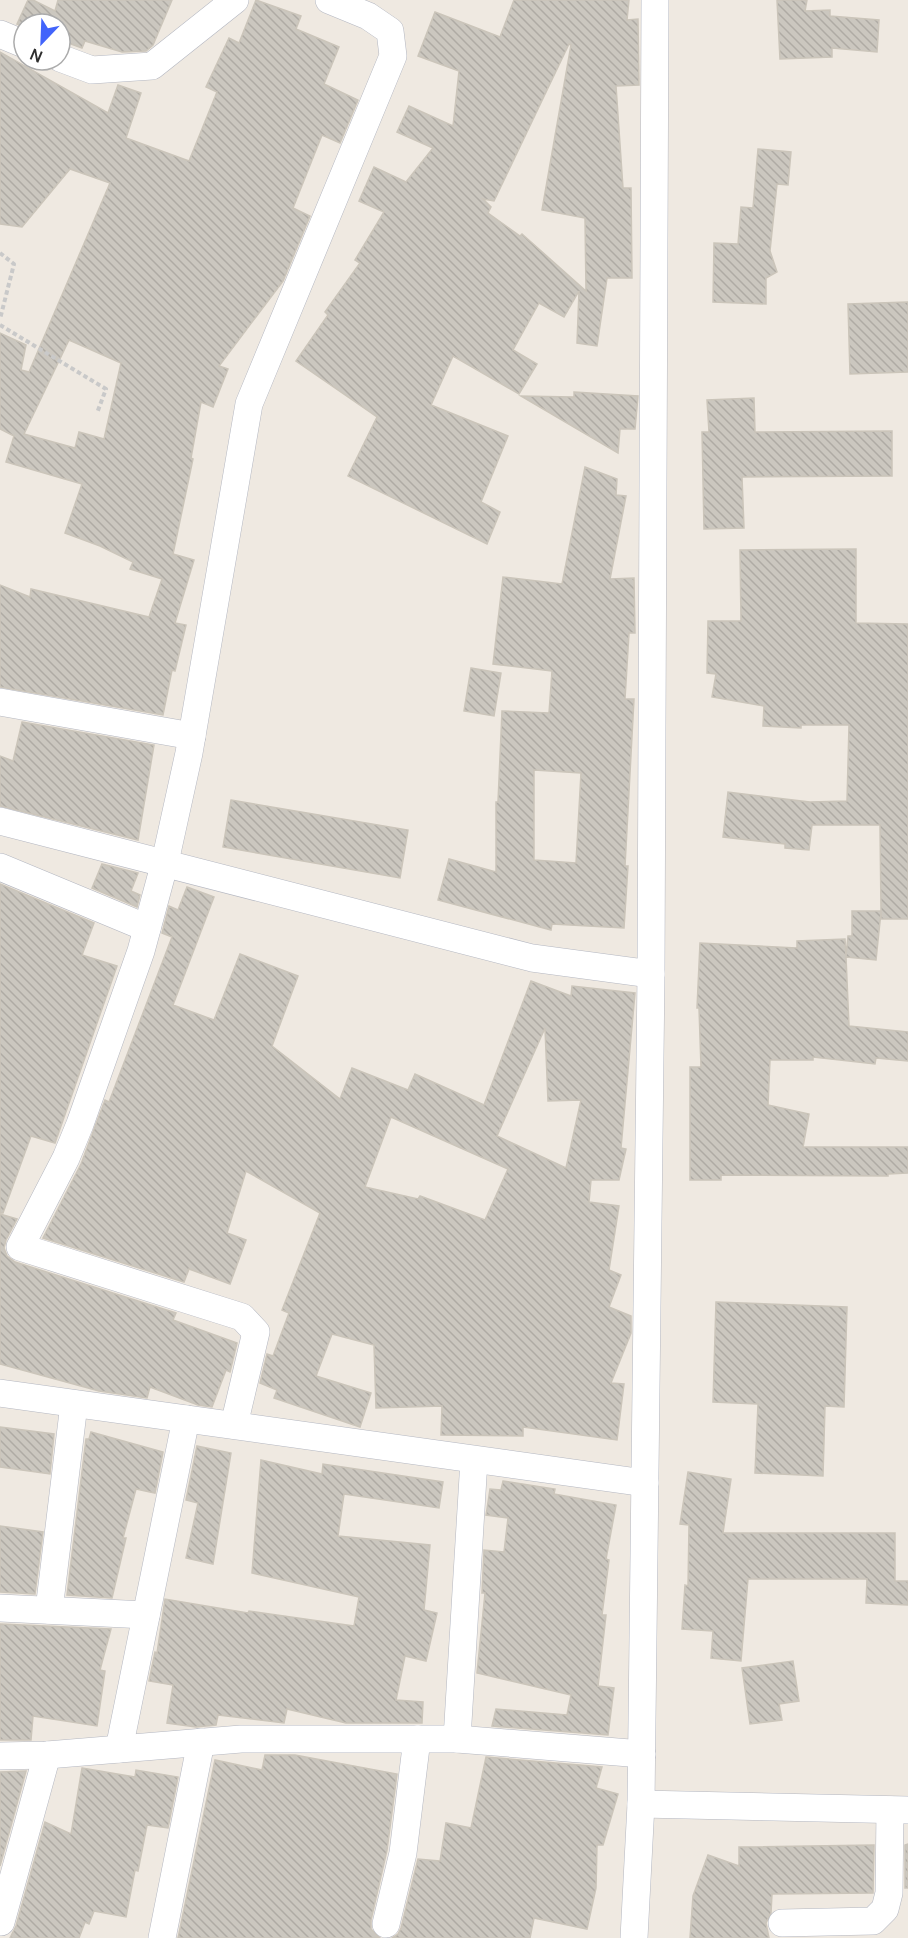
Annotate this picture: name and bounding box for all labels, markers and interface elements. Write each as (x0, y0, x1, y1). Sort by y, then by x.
north arrow (12, 12, 72, 72)
text: N (27, 43, 46, 68)

